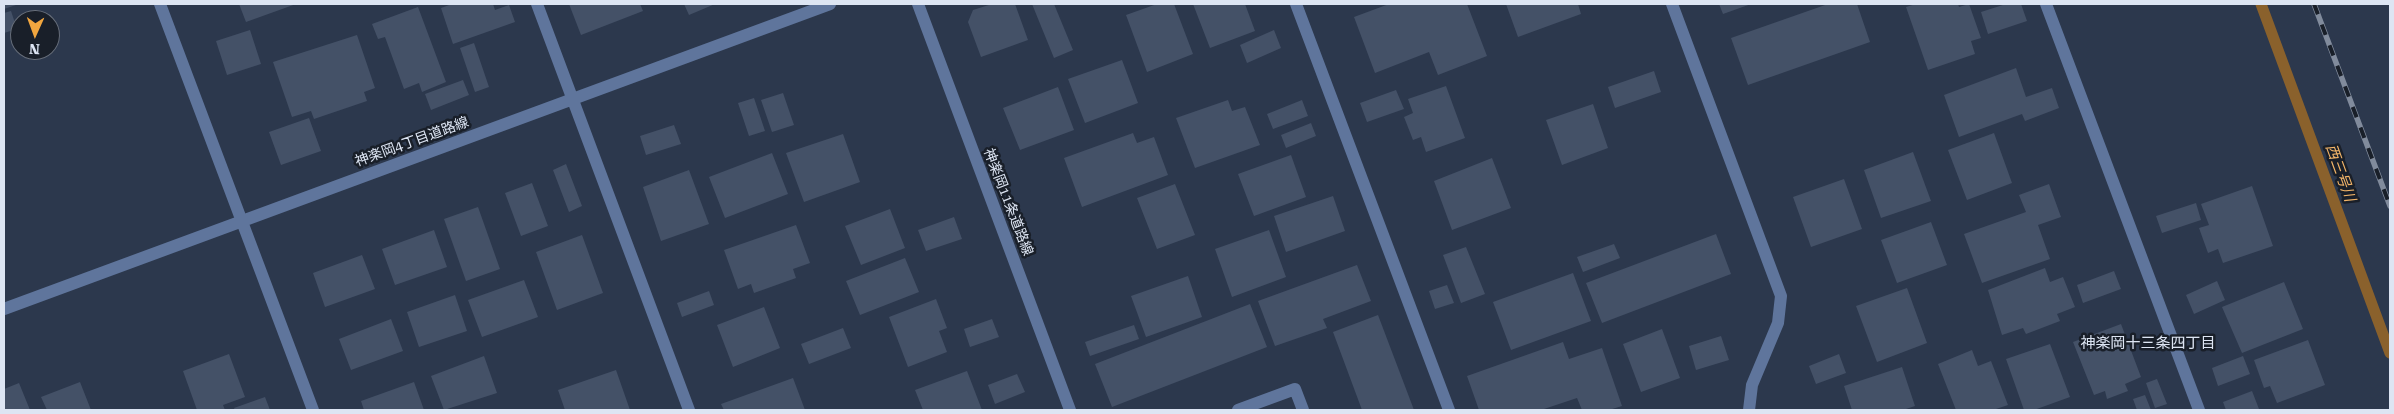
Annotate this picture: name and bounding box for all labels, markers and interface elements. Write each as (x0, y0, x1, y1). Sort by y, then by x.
north arrow (10, 10, 60, 60)
text: N (29, 41, 40, 57)
street label: 神楽岡4丁目道路線 (353, 114, 471, 170)
water label: 西三号川 (2321, 142, 2359, 204)
street label: 神楽岡11条道路線 (980, 146, 1036, 258)
district label: 神楽岡十三条四丁目 (2081, 335, 2215, 353)

